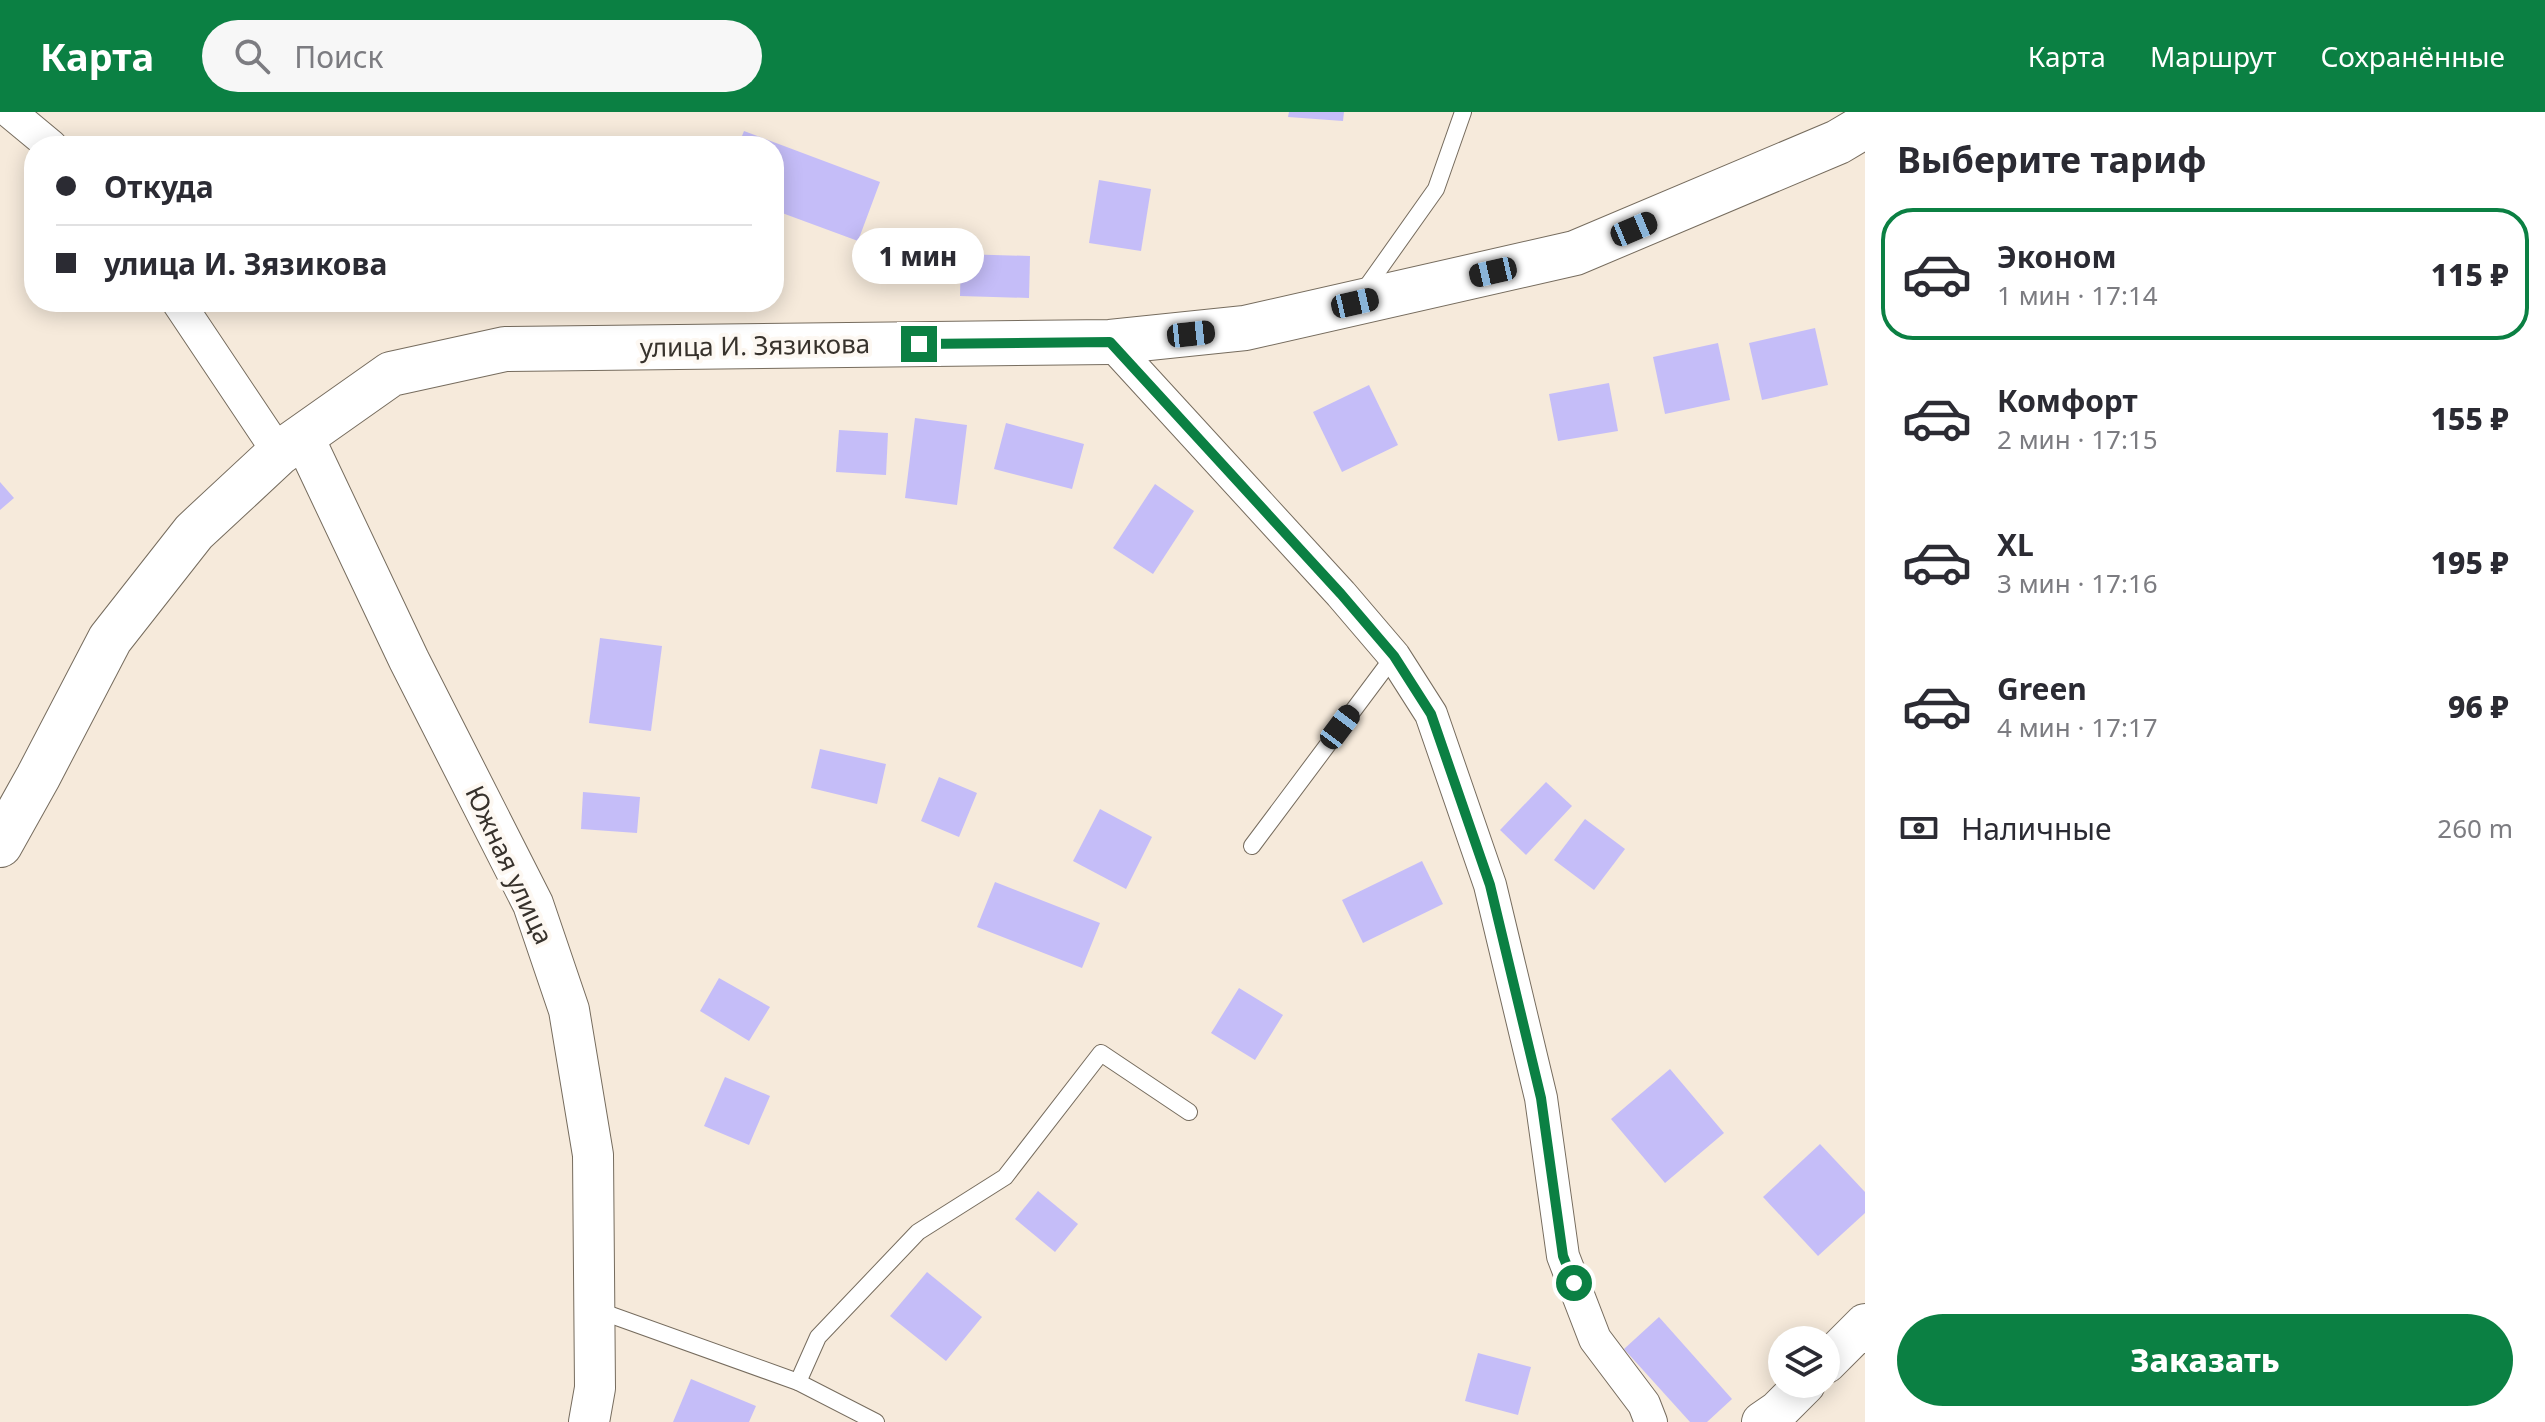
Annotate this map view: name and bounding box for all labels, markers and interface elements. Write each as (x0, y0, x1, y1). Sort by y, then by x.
search box (202, 20, 762, 92)
text: Карта (40, 30, 154, 82)
icon: search (230, 34, 274, 78)
text: Поиск (294, 36, 383, 77)
text: Карта (2028, 37, 2106, 75)
text: Маршрут (2150, 37, 2276, 75)
text: Сохранённые (2320, 37, 2505, 75)
text: Выберите тариф (1897, 135, 2206, 184)
text: Откуда (104, 166, 214, 207)
car (1607, 209, 1661, 249)
callout: 1 мин (853, 228, 985, 284)
text: Эконом (1997, 236, 2117, 277)
text: 1 мин (879, 238, 957, 274)
icon: car (1901, 238, 1973, 310)
text: улица И. Зязикова (104, 243, 387, 284)
text: 115 ₽ (2431, 254, 2509, 295)
car (1467, 255, 1519, 289)
text: 1 мин · 17:14 (1997, 277, 2158, 313)
car (1329, 286, 1381, 320)
car (1166, 320, 1216, 348)
street label: улица И. Зязикова (640, 325, 870, 365)
route end (901, 326, 937, 362)
text: Комфорт (1997, 380, 2138, 421)
icon: car (1901, 382, 1973, 454)
text: 155 ₽ (2431, 398, 2509, 439)
text: 2 мин · 17:15 (1997, 421, 2158, 457)
text: XL (1997, 524, 2034, 565)
icon: car (1901, 526, 1973, 598)
text: 195 ₽ (2431, 542, 2509, 583)
text: 3 мин · 17:16 (1997, 565, 2158, 601)
text: Green (1997, 668, 2087, 709)
icon: car (1901, 670, 1973, 742)
text: 96 ₽ (2448, 686, 2509, 727)
car (1316, 701, 1364, 753)
text: 4 мин · 17:17 (1997, 709, 2158, 745)
street label: Южная улица (457, 779, 562, 950)
icon: cash (1897, 806, 1941, 850)
text: Наличные (1961, 808, 2112, 849)
text: 260 m (2437, 810, 2513, 846)
route start (1556, 1265, 1592, 1301)
button: Заказать (1897, 1314, 2513, 1406)
map controls (1768, 1326, 1840, 1398)
button: layers (1768, 1326, 1840, 1398)

